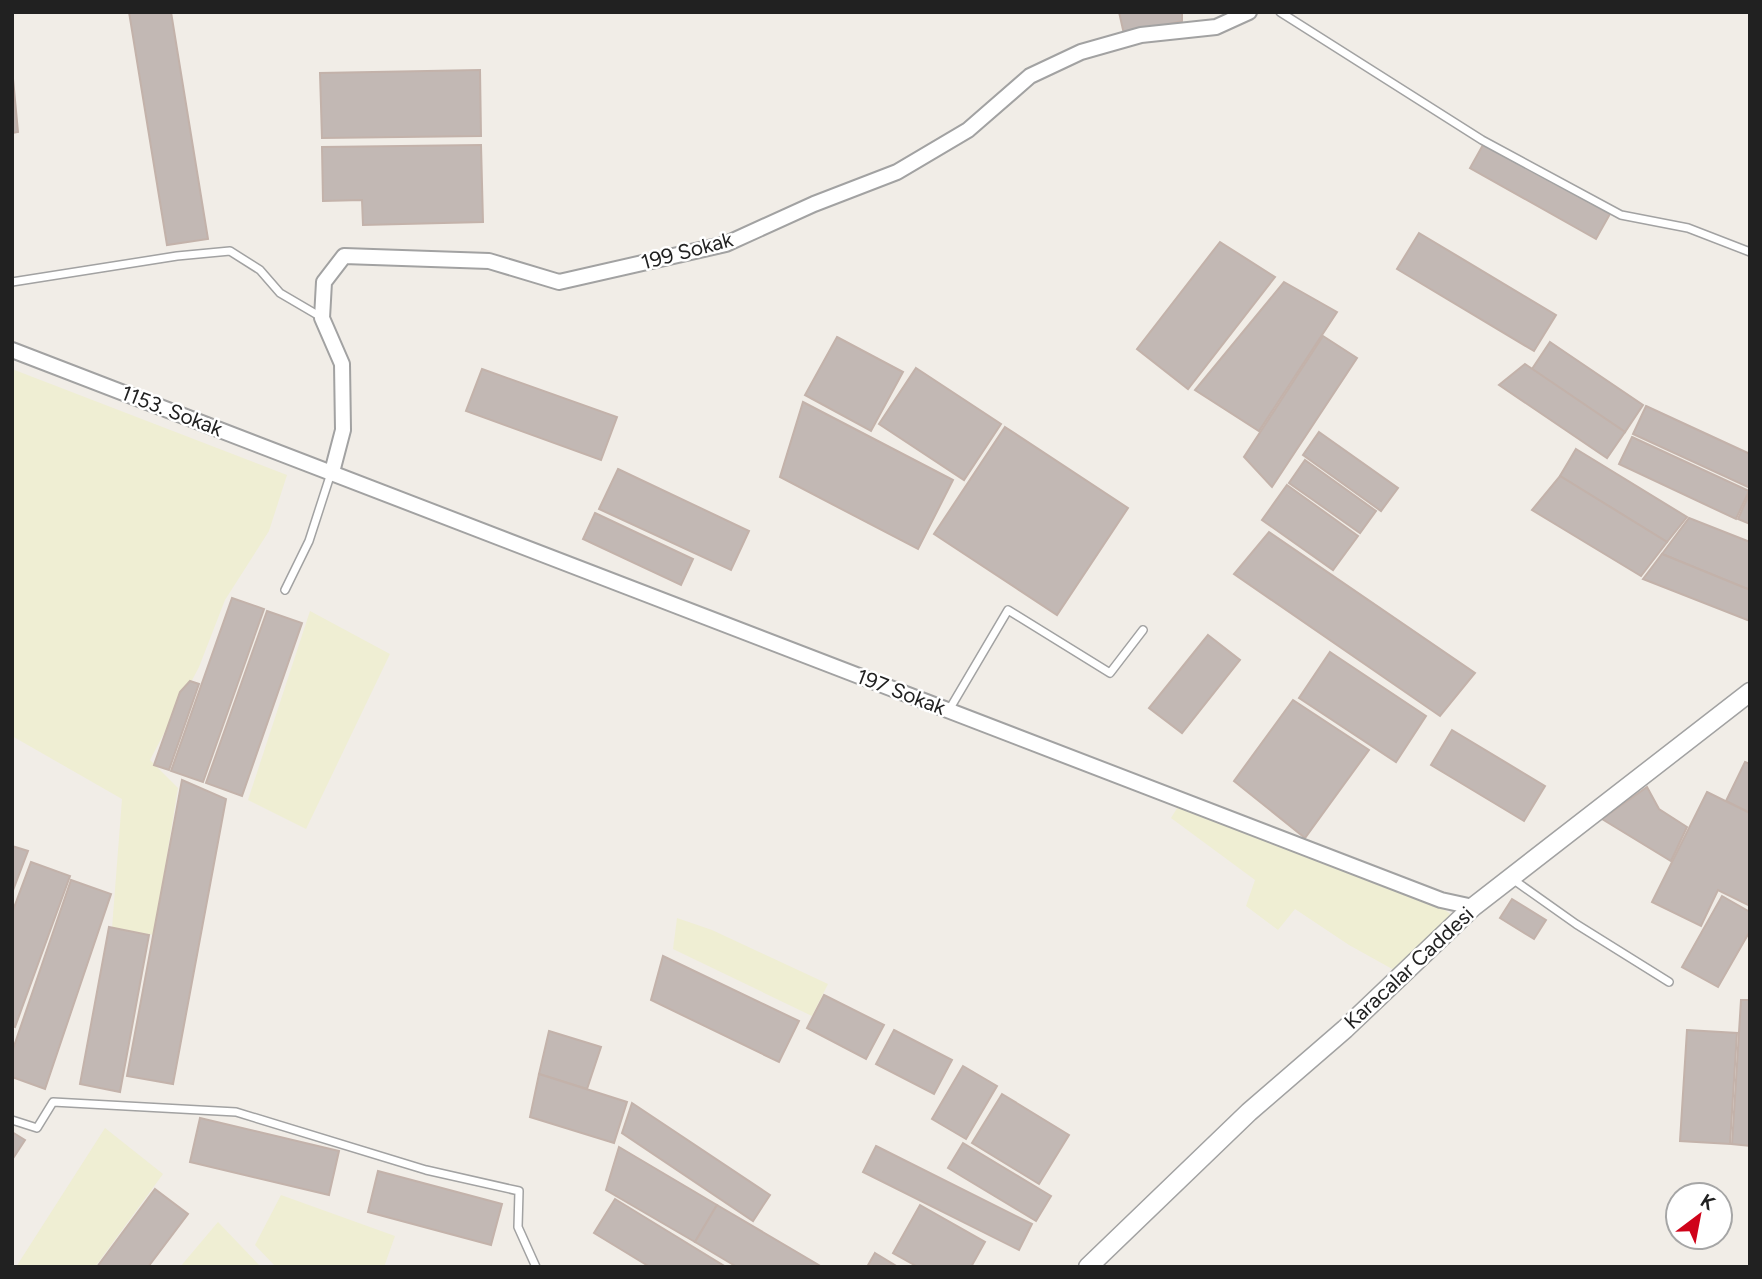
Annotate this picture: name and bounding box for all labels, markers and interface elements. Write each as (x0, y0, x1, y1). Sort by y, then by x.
street label: 199 Sokak (638, 226, 736, 275)
street label: 1153. Sokak (118, 380, 227, 442)
street label: 197 Sokak (853, 663, 950, 720)
street label: Karacalar Caddesi (1339, 901, 1478, 1034)
north arrow (1664, 1181, 1734, 1251)
text: K (1696, 1189, 1719, 1215)

